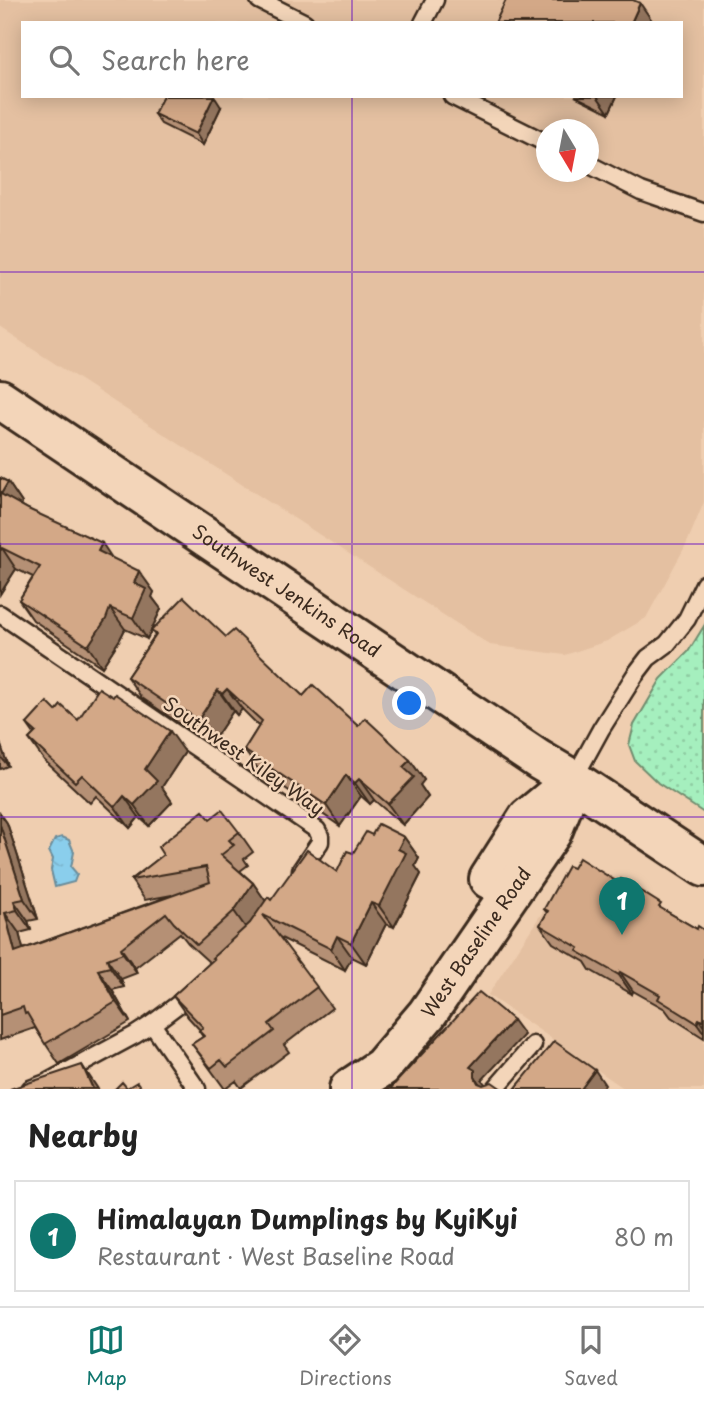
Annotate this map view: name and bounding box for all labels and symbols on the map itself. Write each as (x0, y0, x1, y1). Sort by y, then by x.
north arrow (536, 119, 599, 182)
street label: Southwest Jenkins Road (187, 517, 387, 663)
your location (392, 686, 426, 720)
street label: Southwest Kiley Way (158, 689, 331, 821)
street label: West Baseline Road (414, 861, 537, 1023)
pin: 1 (599, 877, 645, 935)

